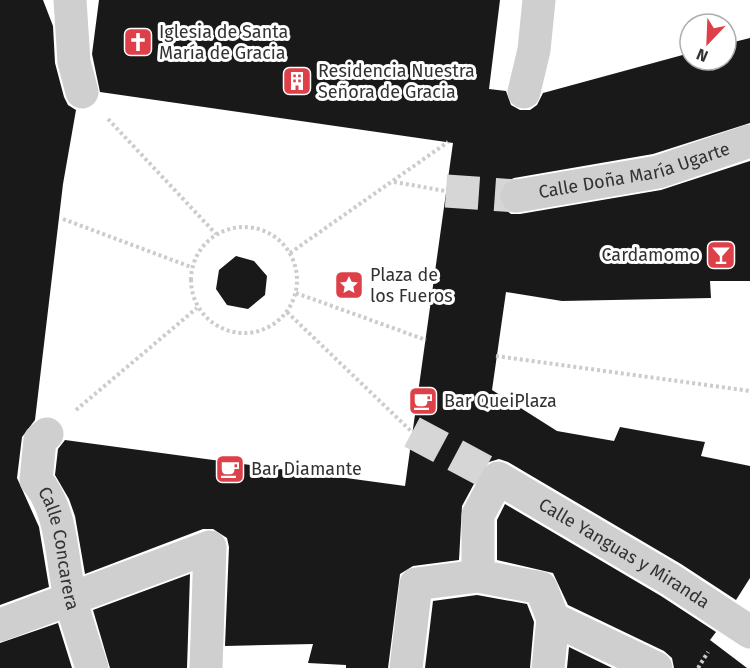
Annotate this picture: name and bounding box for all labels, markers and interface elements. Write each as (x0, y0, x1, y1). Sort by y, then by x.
north arrow (678, 12, 738, 72)
place label: Iglesia de Santa María de Gracia (159, 21, 288, 64)
church icon: Iglesia de Santa María de Gracia (122, 26, 154, 58)
text: N (694, 45, 711, 66)
place label: Residencia Nuestra Señora de Gracia (318, 60, 475, 103)
building icon: Residencia Nuestra Señora de Gracia (281, 65, 313, 97)
street label: Calle Doña María Ugarte (537, 138, 733, 203)
bar icon: Cardamomo (705, 239, 737, 271)
place label: Cardamomo (601, 244, 700, 266)
place label: Plaza de los Fueros (370, 264, 453, 307)
place icon: Plaza de los Fueros (333, 269, 365, 301)
cafe icon: Bar QueiPlaza (407, 385, 439, 417)
place label: Bar QueiPlaza (444, 390, 557, 412)
cafe icon: Bar Diamante (214, 453, 246, 485)
place label: Bar Diamante (251, 458, 362, 480)
street label: Calle Concarera (33, 483, 84, 613)
street label: Calle Yanguas y Miranda (535, 493, 714, 613)

